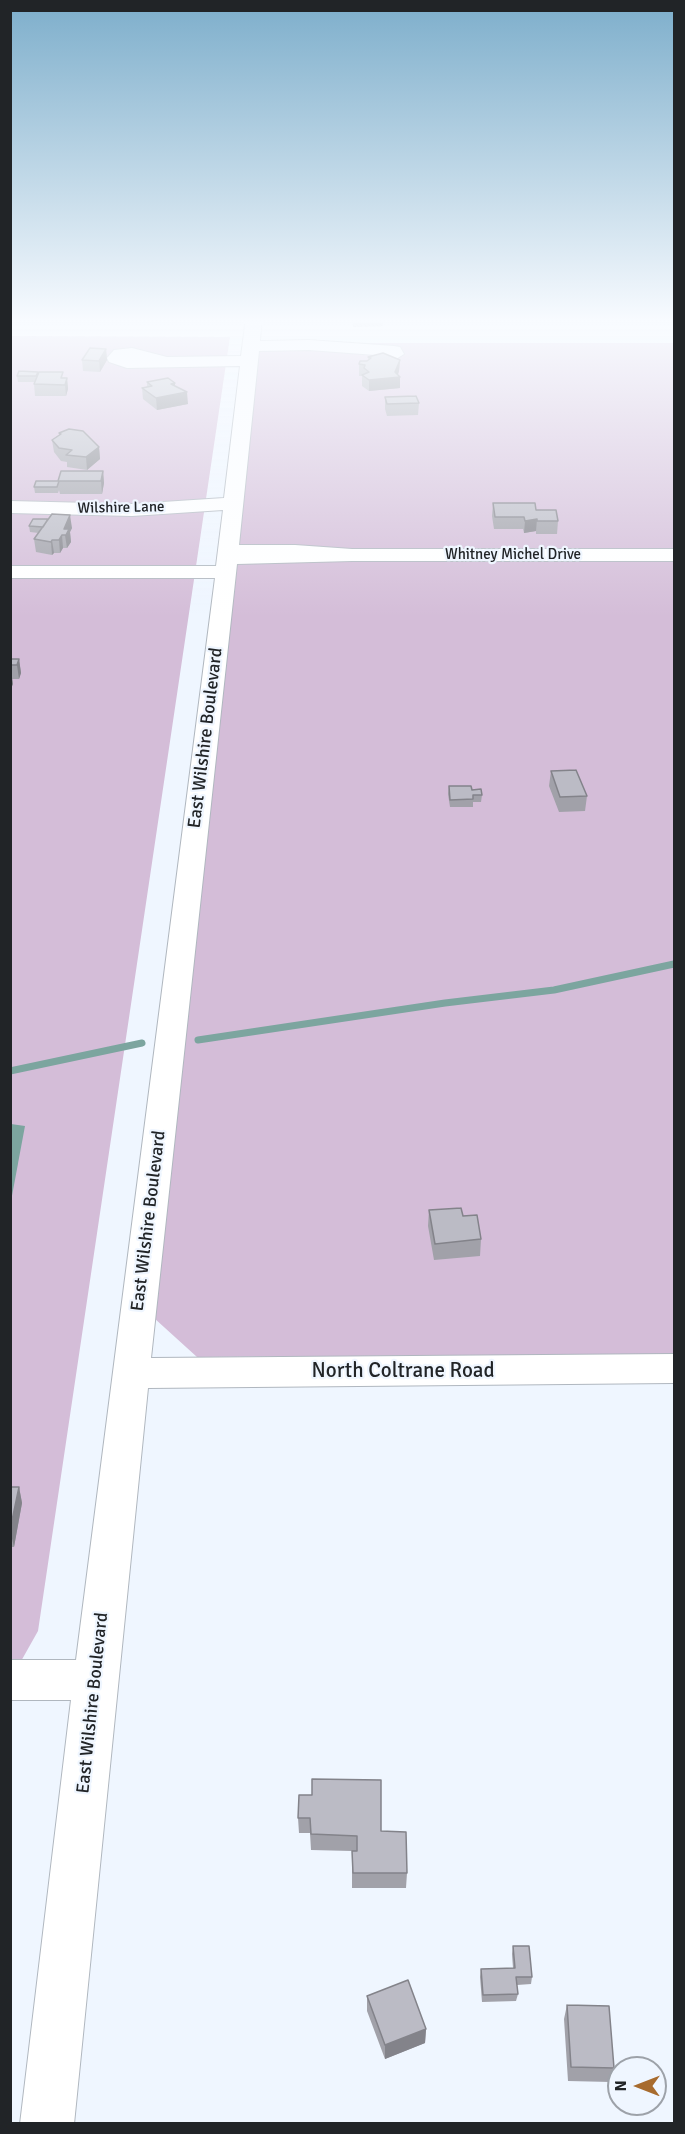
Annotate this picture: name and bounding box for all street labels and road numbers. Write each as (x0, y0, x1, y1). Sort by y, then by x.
street label: Wilshire Lane (77, 498, 165, 518)
street label: Whitney Michel Drive (445, 546, 581, 564)
street label: East Wilshire Boulevard (184, 646, 228, 830)
street label: East Wilshire Boulevard (127, 1129, 171, 1313)
street label: North Coltrane Road (311, 1358, 495, 1384)
street label: East Wilshire Boulevard (73, 1611, 113, 1795)

